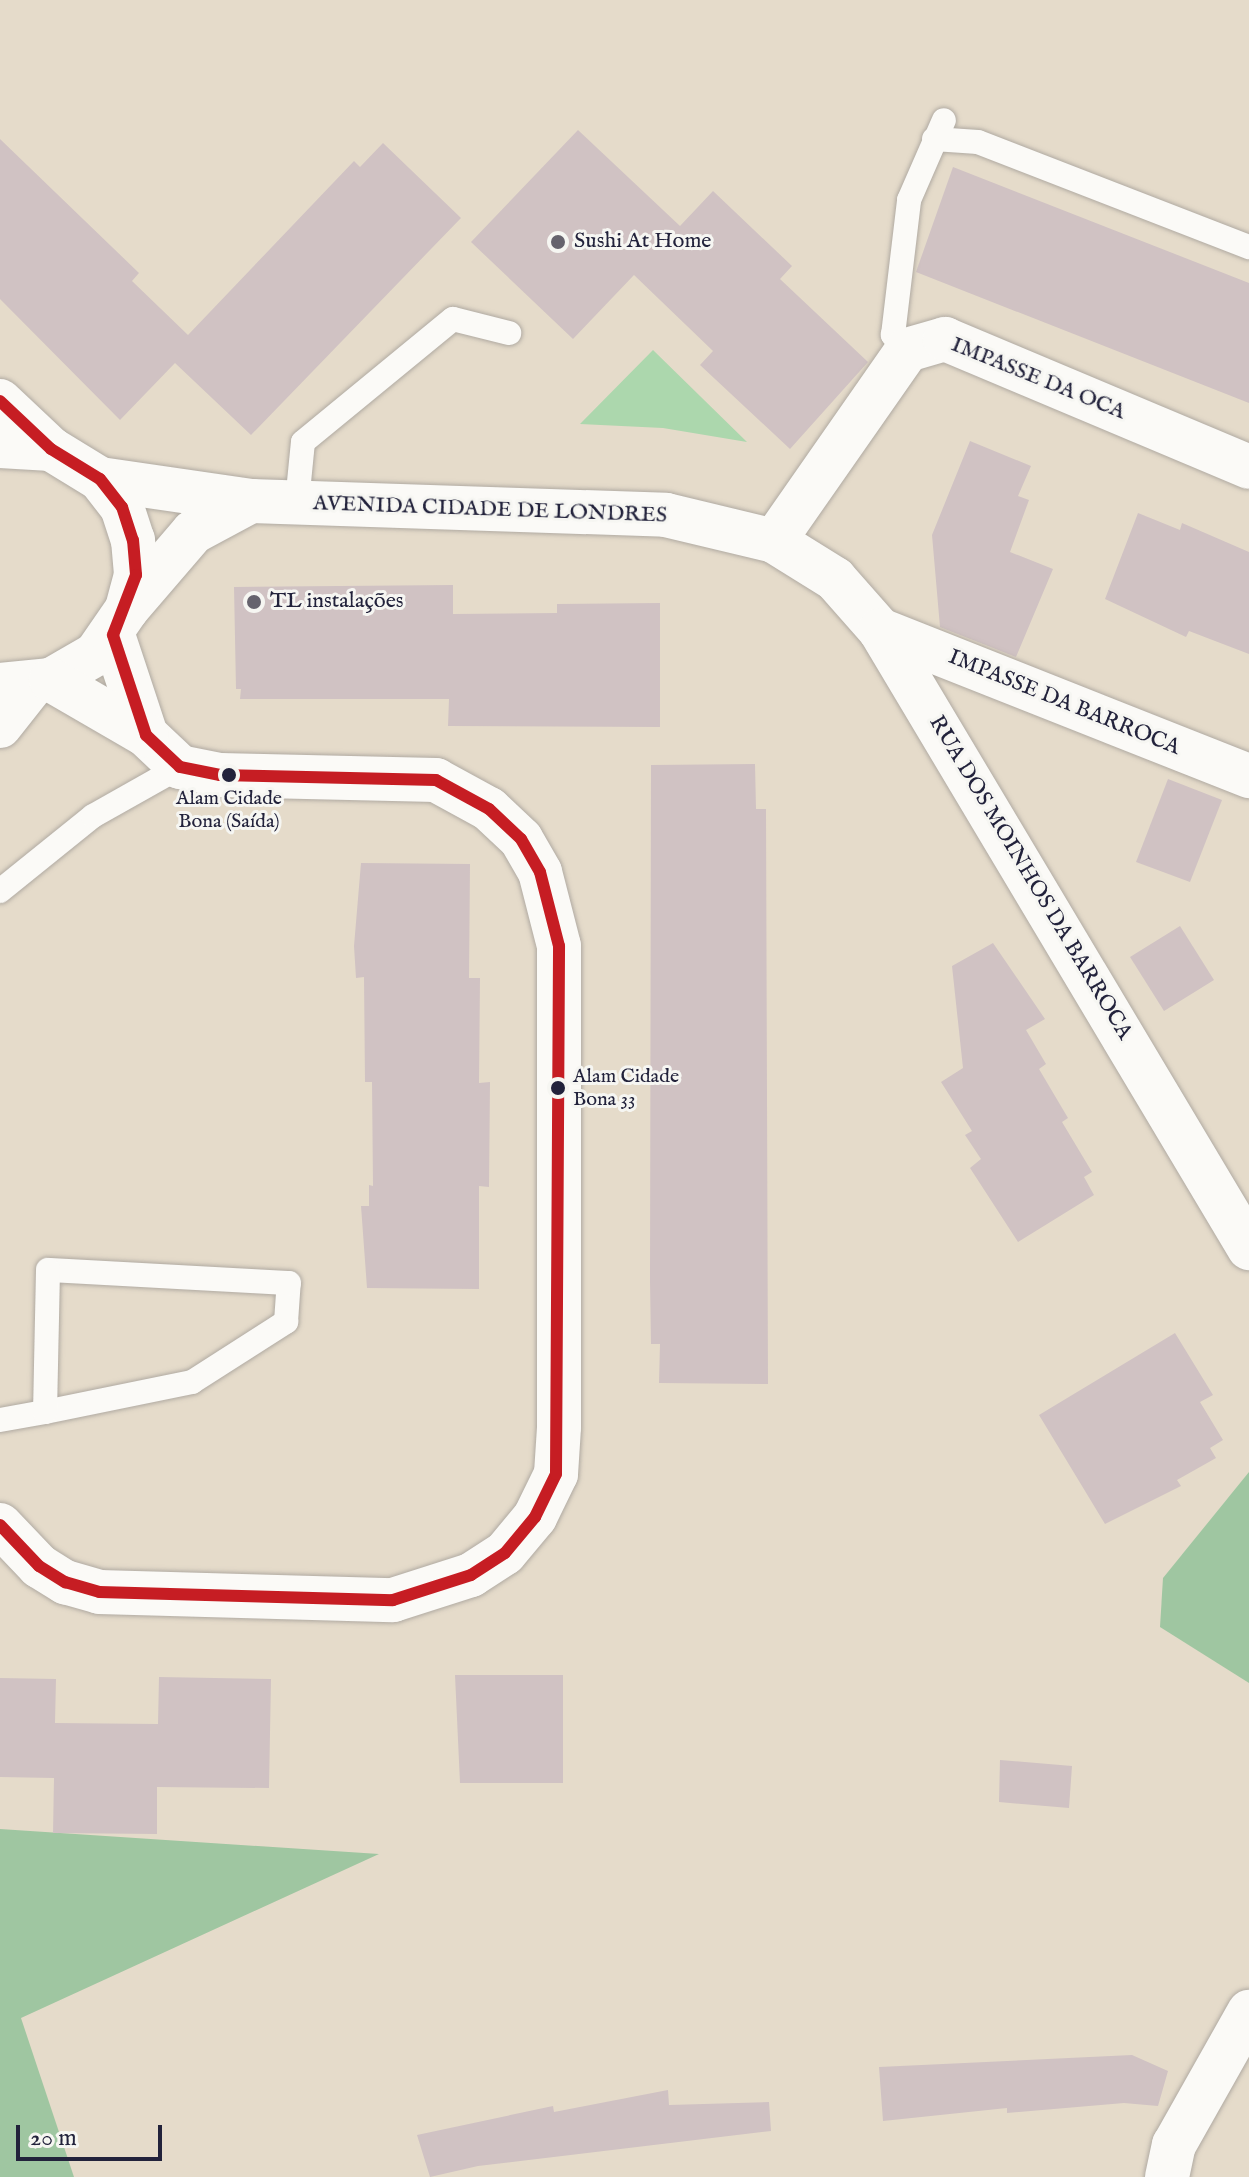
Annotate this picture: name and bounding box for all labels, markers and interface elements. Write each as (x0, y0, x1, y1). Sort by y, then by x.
place label: Sushi At Home (574, 229, 711, 255)
marker: Sushi At Home (549, 233, 567, 251)
street label: IMPASSE DA OCA (947, 332, 1129, 426)
street label: AVENIDA CIDADE DE LONDRES (313, 491, 667, 529)
place label: TL instalações (270, 589, 404, 615)
marker: TL instalações (245, 593, 263, 611)
street label: IMPASSE DA BARROCA (944, 644, 1184, 762)
street label: RUA DOS MOINHOS DA BARROCA (923, 711, 1137, 1045)
marker: Alam Cidade Bona (Saída) (221, 767, 237, 783)
place label: Alam Cidade Bona (Saída) (176, 786, 282, 833)
place label: Alam Cidade Bona 33 (573, 1064, 679, 1111)
marker: Alam Cidade Bona 33 (550, 1080, 566, 1096)
scale bar (20, 2109, 166, 2159)
text: 20 m (30, 2123, 77, 2154)

